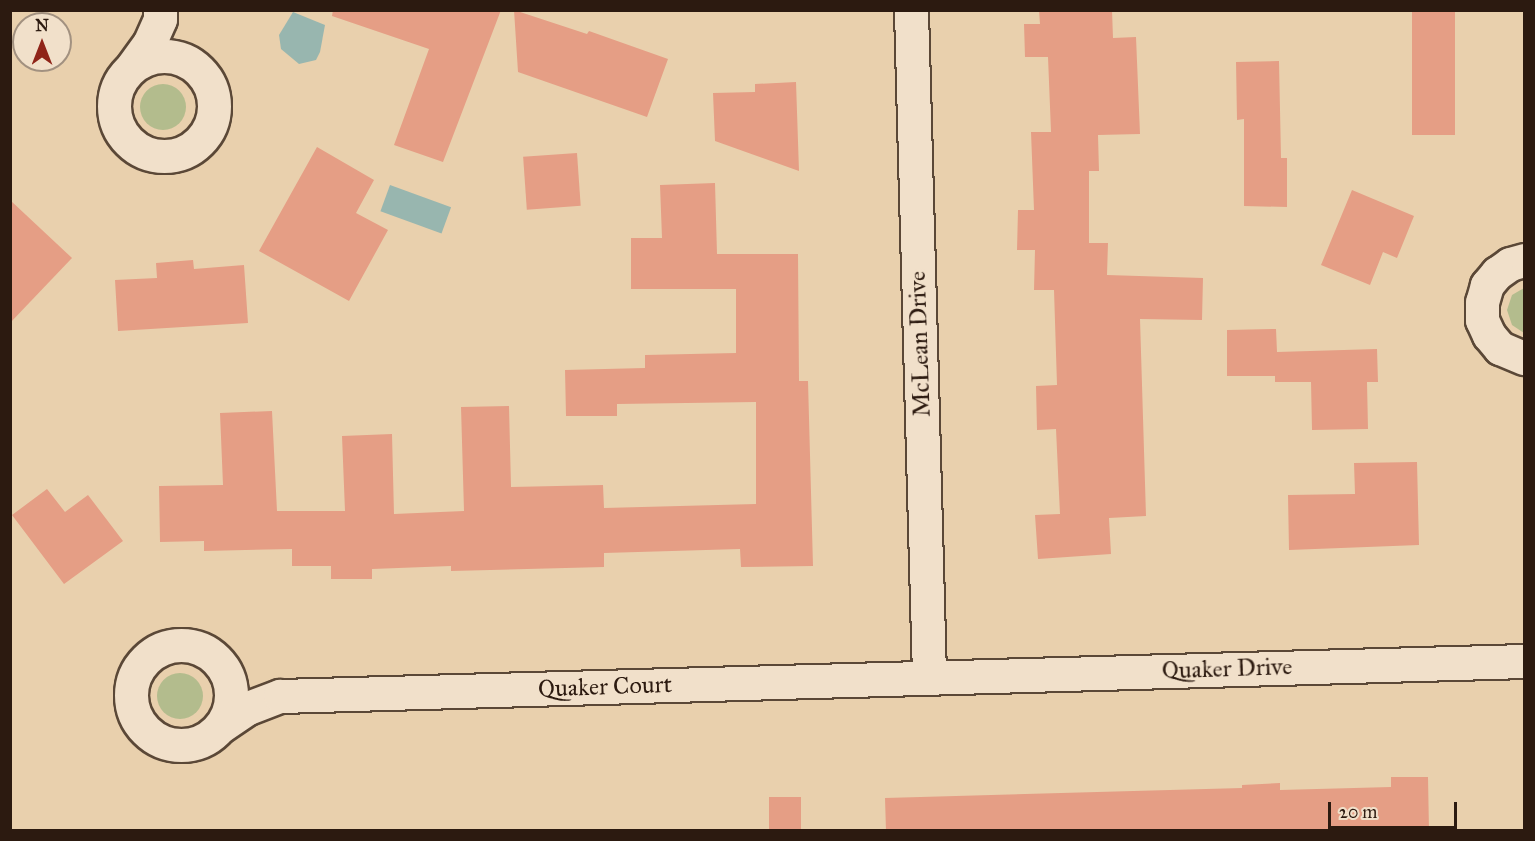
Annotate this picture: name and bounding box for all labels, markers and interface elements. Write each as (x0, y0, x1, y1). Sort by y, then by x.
north arrow (12, 12, 72, 72)
text: N (35, 16, 49, 35)
street label: McLean Drive (903, 271, 937, 417)
street label: Quaker Drive (1161, 652, 1293, 686)
street label: Quaker Court (538, 670, 672, 704)
scale bar (1331, 790, 1460, 828)
text: 20 m (1339, 801, 1377, 823)

